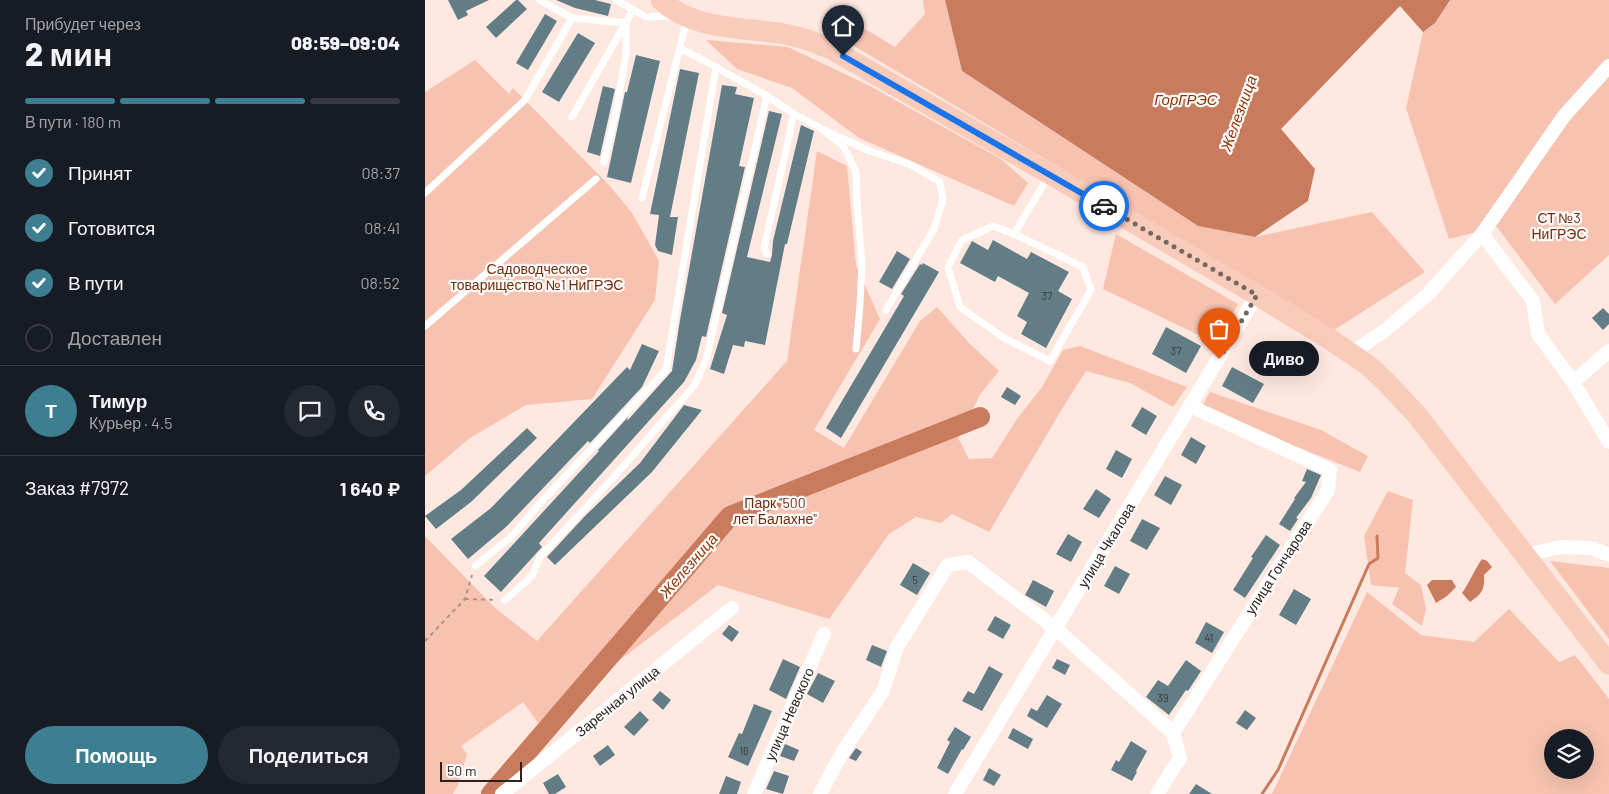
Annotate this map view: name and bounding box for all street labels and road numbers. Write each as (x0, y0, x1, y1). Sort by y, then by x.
street label: улица Чкалова (1074, 499, 1138, 591)
street label: улица Гончарова (1241, 516, 1315, 617)
street label: Заречная улица (572, 662, 663, 740)
street label: улица Невского (761, 665, 817, 763)

